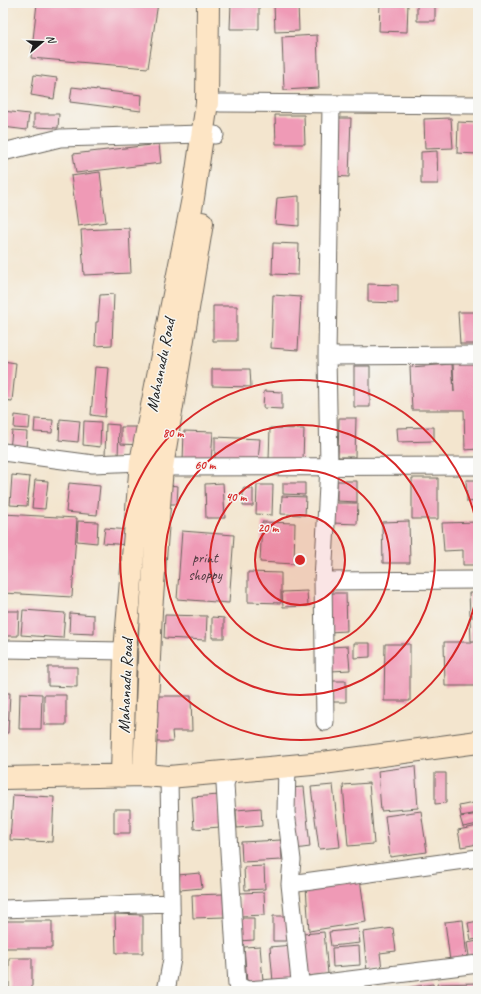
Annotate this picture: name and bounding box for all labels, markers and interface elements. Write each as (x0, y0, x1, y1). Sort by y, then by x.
north arrow (22, 22, 62, 62)
text: N (44, 33, 60, 46)
street label: Mahanadu Road (141, 314, 180, 414)
text: 80 m (163, 425, 184, 441)
text: 60 m (195, 457, 217, 473)
text: 40 m (226, 489, 247, 505)
text: 20 m (258, 520, 279, 536)
house number: print shoppy (188, 549, 223, 585)
centre of rings (293, 553, 307, 567)
street label: Mahanadu Road (113, 636, 138, 734)

